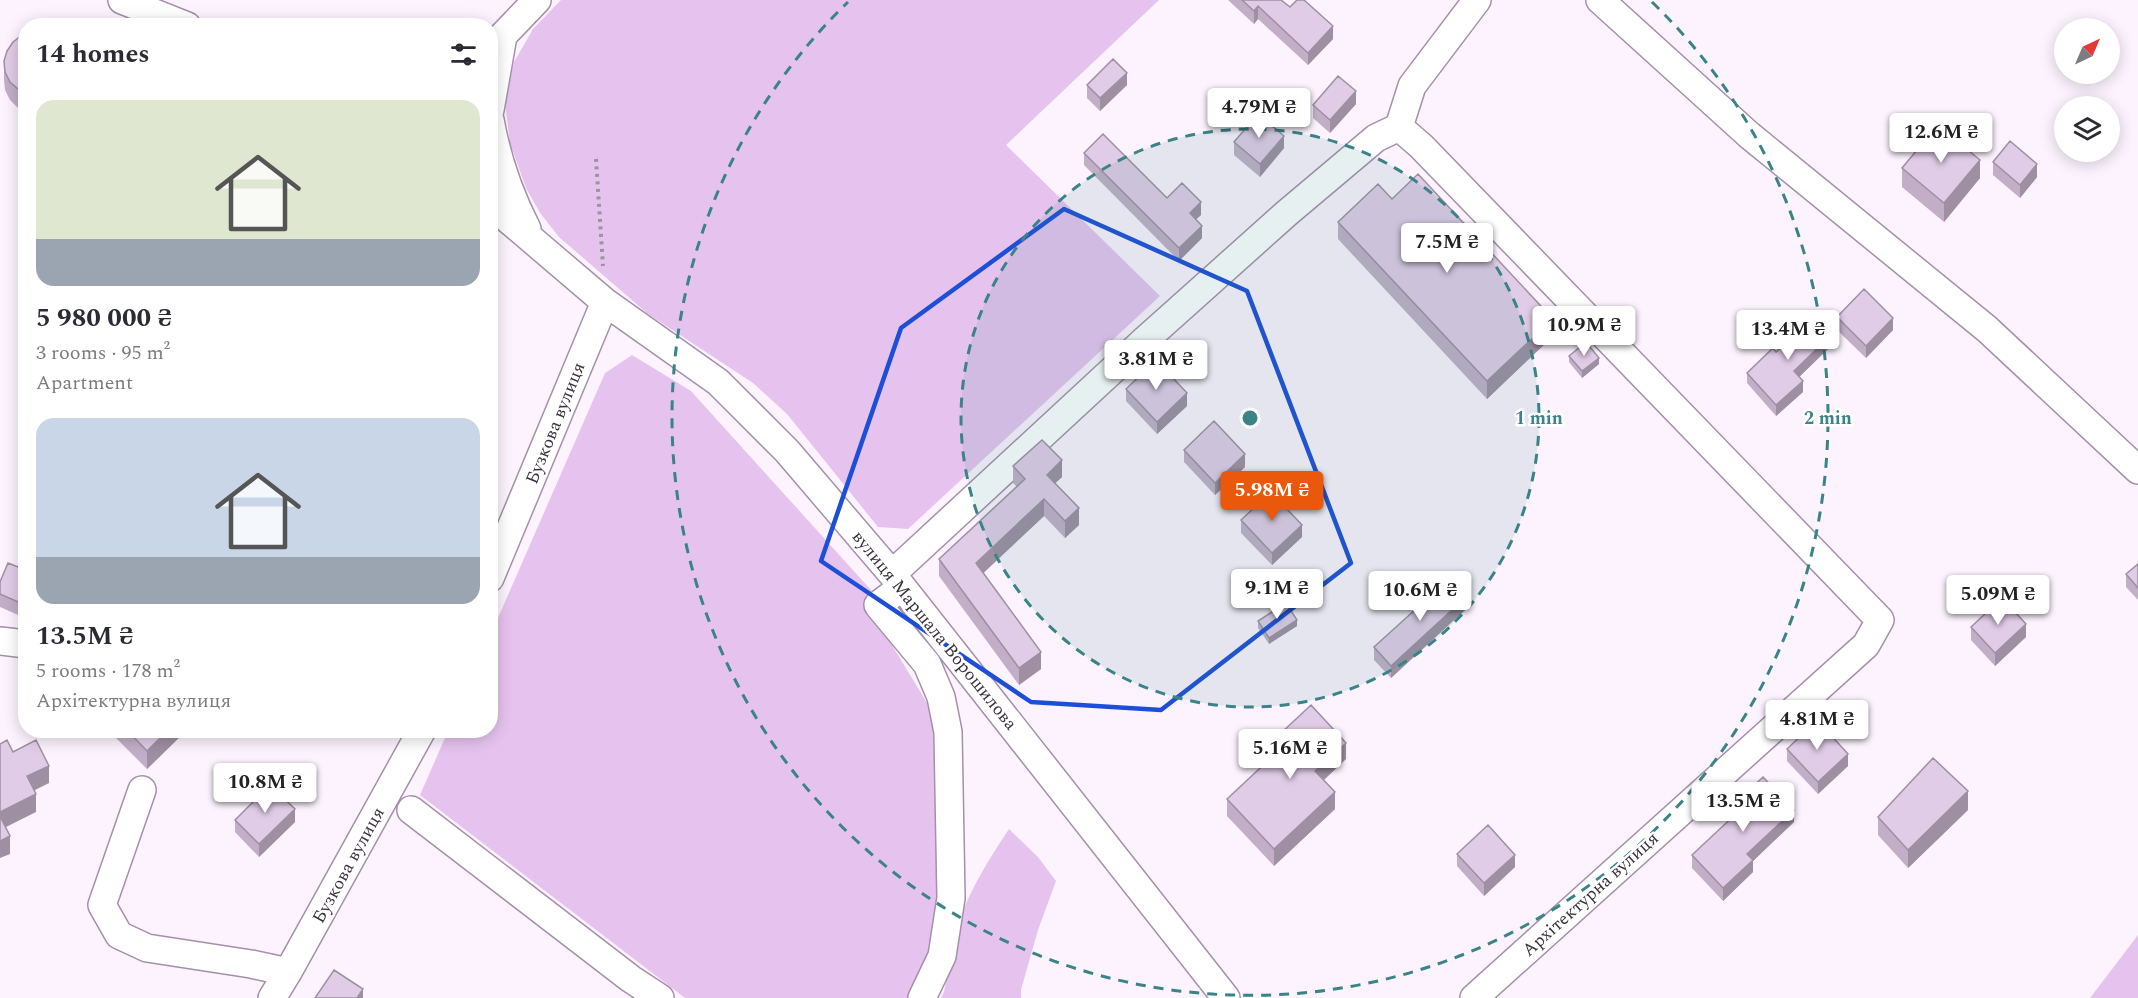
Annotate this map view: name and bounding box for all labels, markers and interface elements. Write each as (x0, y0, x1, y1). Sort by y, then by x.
north arrow (2054, 18, 2120, 84)
map controls (2054, 18, 2120, 162)
text: 14 homes (36, 34, 150, 74)
icon: filters (447, 38, 480, 71)
pin: 4.79M ₴ (1204, 88, 1314, 139)
text: 4.79M ₴ (1221, 92, 1297, 122)
button: layers (2054, 96, 2120, 162)
pin: 12.6M ₴ (1886, 113, 1996, 164)
text: 12.6M ₴ (1903, 117, 1979, 147)
icon: home (204, 139, 312, 247)
pin: 7.5M ₴ (1398, 223, 1496, 274)
text: 7.5M ₴ (1415, 227, 1479, 257)
text: 5 980 000 ₴ (36, 298, 172, 338)
pin: 10.9M ₴ (1529, 306, 1639, 357)
text: 10.9M ₴ (1546, 310, 1622, 340)
pin: 13.4M ₴ (1733, 310, 1843, 361)
text: 13.4M ₴ (1750, 314, 1826, 344)
text: 3 rooms · 95 m² (36, 338, 170, 368)
pin: 3.81M ₴ (1101, 340, 1211, 391)
text: 3.81M ₴ (1118, 344, 1194, 374)
street label: Бузкова вулиця (519, 358, 592, 488)
text: Apartment (36, 368, 133, 398)
text: 1 min (1515, 405, 1563, 432)
text: 2 min (1804, 405, 1852, 432)
centre of rings (1240, 408, 1260, 428)
icon: home (204, 457, 312, 565)
pin: 5.98M ₴ (1217, 471, 1327, 522)
text: 5.98M ₴ (1234, 475, 1310, 505)
street label: вулиця Маршала Ворошилова (845, 525, 1024, 736)
pin: 9.1M ₴ (1228, 569, 1326, 620)
pin: 10.6M ₴ (1365, 571, 1475, 622)
text: 9.1M ₴ (1245, 573, 1309, 603)
text: 10.6M ₴ (1382, 575, 1458, 605)
pin: 5.09M ₴ (1943, 575, 2053, 626)
text: 5.09M ₴ (1960, 579, 2036, 609)
text: 13.5M ₴ (36, 616, 134, 656)
text: 5 rooms · 178 m² (36, 656, 180, 686)
text: Архітектурна вулиця (36, 686, 231, 716)
pin: 4.81M ₴ (1762, 700, 1872, 751)
text: 4.81M ₴ (1779, 704, 1855, 734)
pin: 5.16M ₴ (1235, 729, 1345, 780)
text: 5.16M ₴ (1252, 733, 1328, 763)
pin: 10.8M ₴ (210, 763, 320, 814)
text: 10.8M ₴ (227, 767, 303, 797)
pin: 13.5M ₴ (1688, 782, 1798, 833)
text: 13.5M ₴ (1705, 786, 1781, 816)
street label: Бузкова вулиця (305, 802, 392, 928)
street label: Архітектурна вулиця (1516, 826, 1665, 963)

